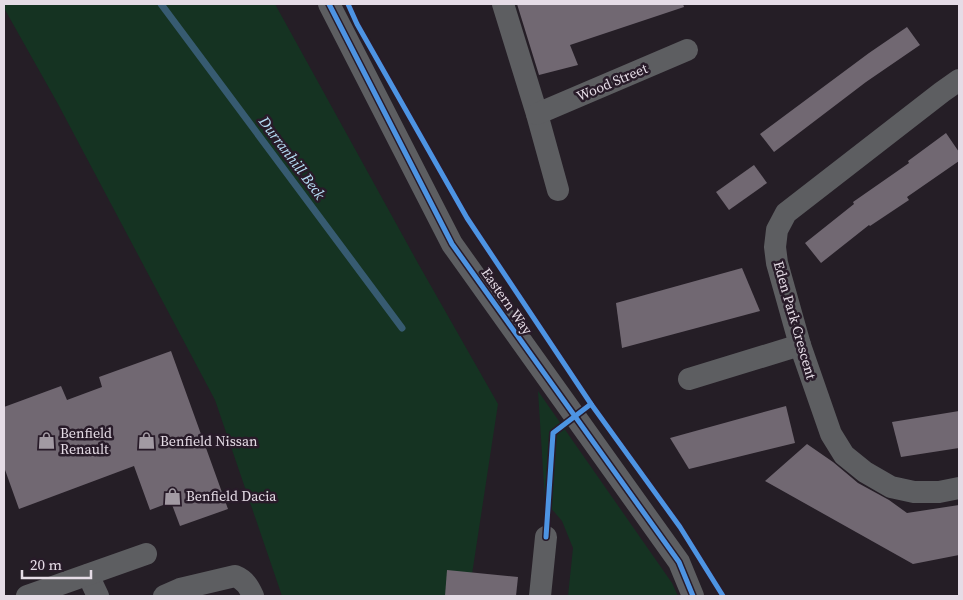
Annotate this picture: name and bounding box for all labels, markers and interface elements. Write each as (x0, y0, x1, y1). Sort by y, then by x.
street label: Wood Street (573, 58, 651, 106)
water label: Durranhill Beck (254, 111, 331, 204)
street label: Eden Park Crescent (769, 259, 822, 382)
street label: Eastern Way (477, 264, 538, 339)
place label: Benfield Renault (60, 423, 112, 459)
shop icon: Benfield Renault (36, 431, 56, 451)
shop icon: Benfield Nissan (136, 431, 156, 451)
place label: Benfield Nissan (160, 431, 258, 451)
shop icon: Benfield Dacia (162, 486, 182, 506)
place label: Benfield Dacia (186, 486, 277, 506)
scale bar (22, 548, 91, 580)
text: 20 m (30, 554, 62, 575)

